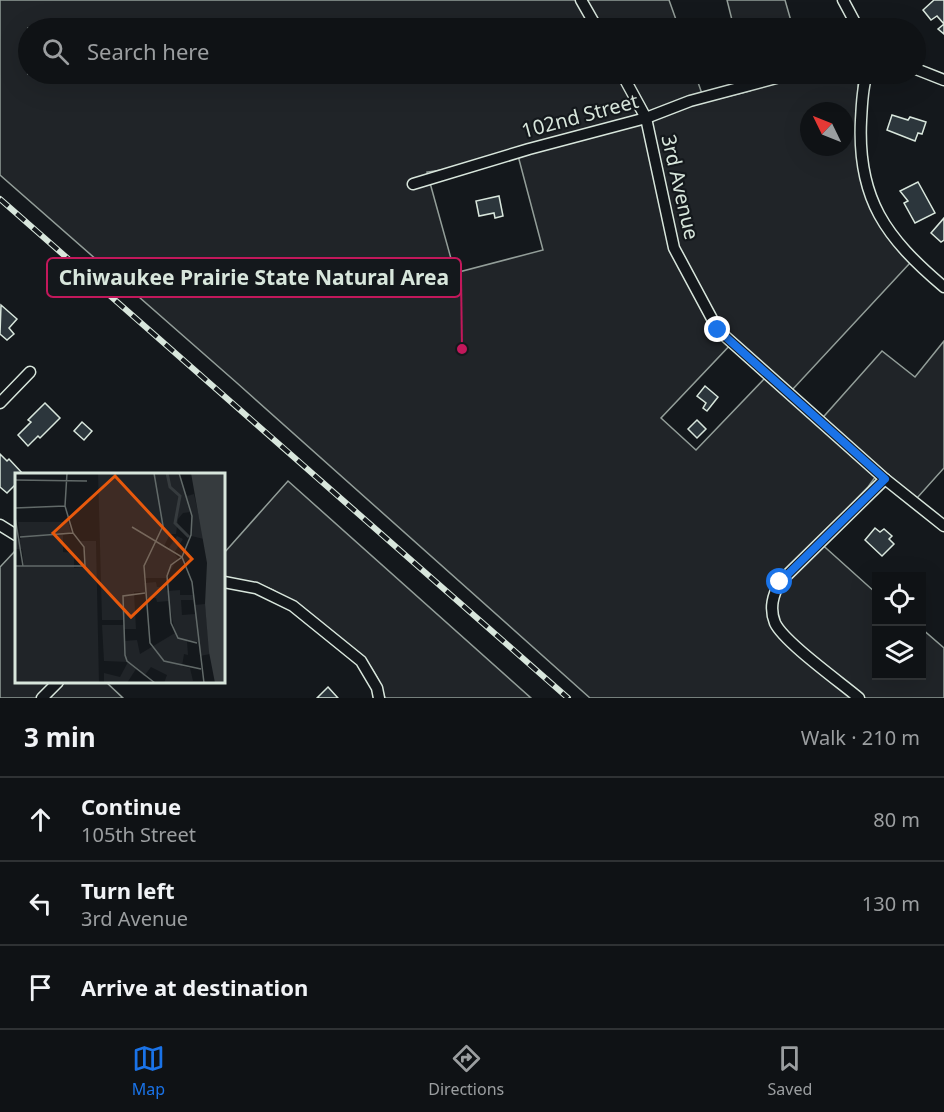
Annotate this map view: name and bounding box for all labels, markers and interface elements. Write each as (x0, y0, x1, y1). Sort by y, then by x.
search box (18, 18, 926, 84)
icon: search (39, 35, 72, 68)
text: Search here (87, 36, 209, 66)
street label: 102nd Street (518, 87, 641, 144)
north arrow (800, 102, 854, 156)
street label: 3rd Avenue (655, 132, 706, 242)
callout: Chiwaukee Prairie State Natural Area (47, 258, 461, 297)
text: Chiwaukee Prairie State Natural Area (59, 263, 449, 291)
route end (704, 316, 730, 342)
inset map (15, 473, 225, 683)
route start (766, 568, 792, 594)
map controls (872, 572, 926, 680)
button: locate (872, 572, 926, 626)
button: layers (872, 626, 926, 680)
text: 3 min (24, 719, 96, 755)
text: Walk · 210 m (801, 724, 920, 751)
text: Continue (81, 791, 181, 821)
icon: ahead (24, 803, 57, 836)
text: 80 m (873, 806, 920, 833)
text: 105th Street (81, 821, 196, 848)
text: Turn left (81, 875, 175, 905)
icon: left (24, 887, 57, 920)
text: 130 m (862, 890, 920, 917)
text: 3rd Avenue (81, 905, 188, 932)
icon: arrive (24, 971, 57, 1004)
text: Arrive at destination (81, 972, 308, 1002)
tab: Map (132, 1042, 165, 1100)
tab: Directions (428, 1042, 504, 1100)
tab: Saved (768, 1042, 812, 1100)

